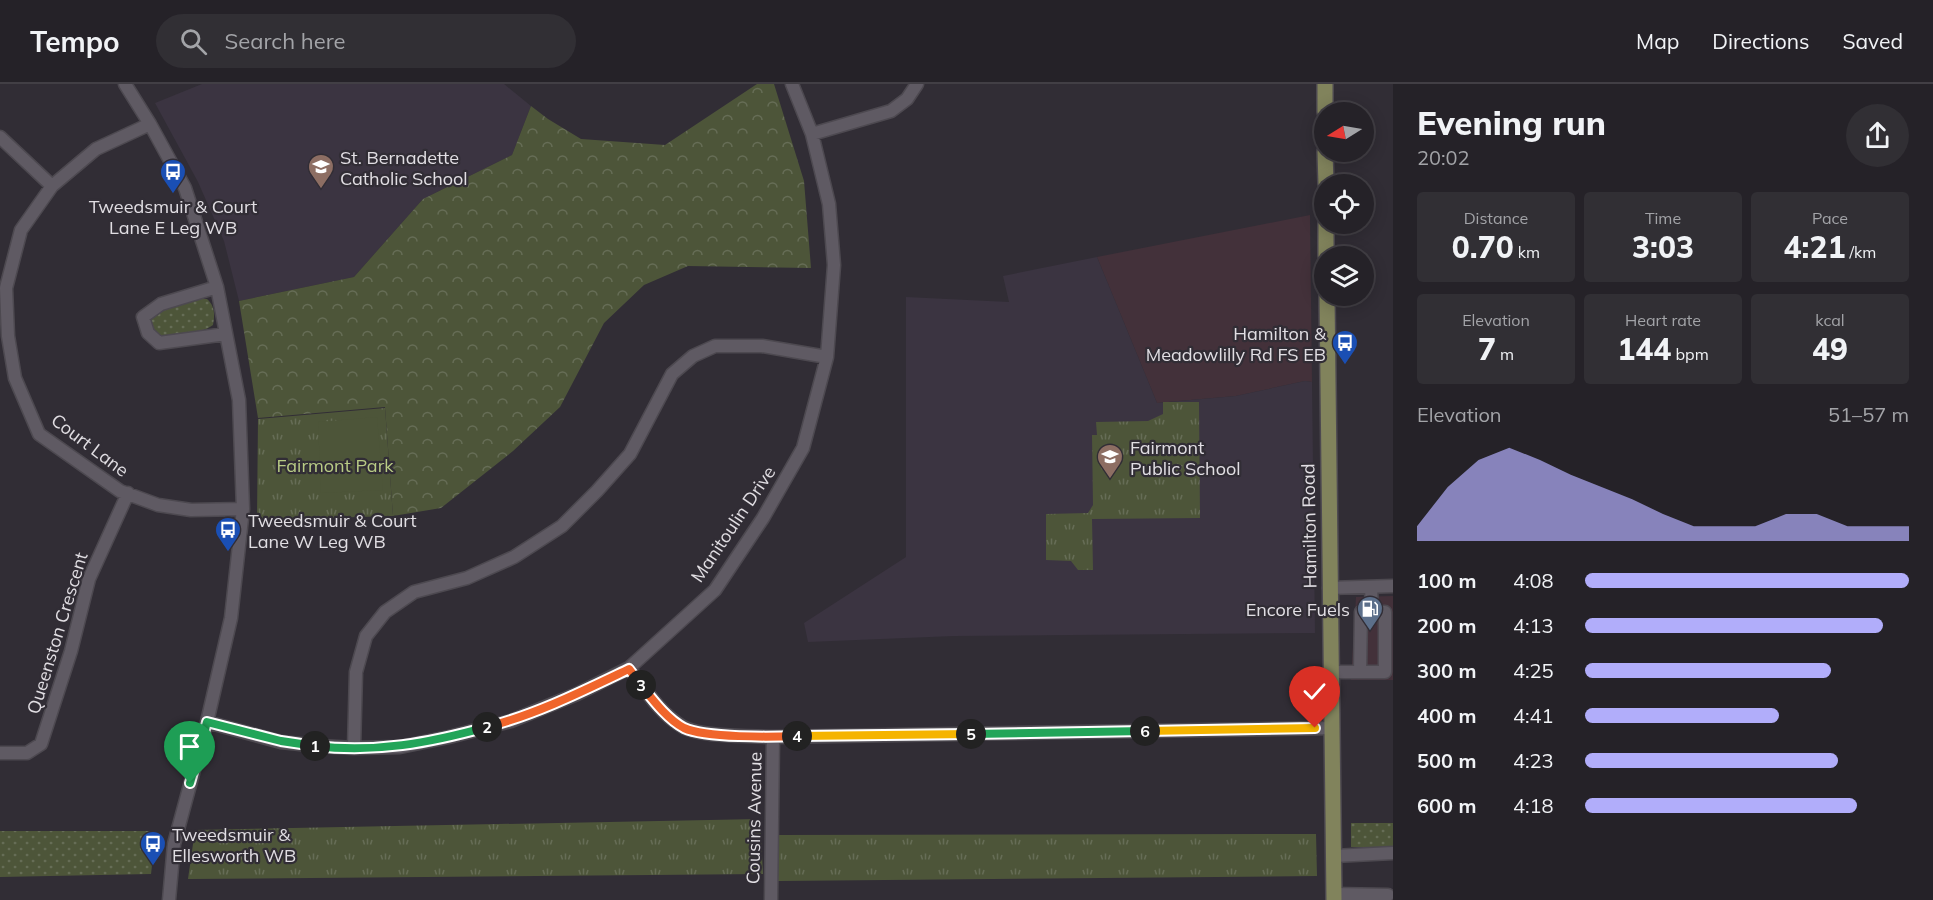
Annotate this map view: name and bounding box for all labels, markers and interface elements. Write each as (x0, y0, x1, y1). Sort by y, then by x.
search box (156, 14, 576, 68)
text: Tempo (30, 24, 120, 59)
icon: search (177, 25, 210, 58)
text: Search here (225, 27, 346, 55)
text: Map (1636, 28, 1679, 54)
text: Directions (1712, 28, 1809, 54)
text: Saved (1842, 28, 1903, 54)
north arrow (1314, 102, 1374, 162)
map controls (1314, 102, 1374, 306)
text: Evening run (1417, 102, 1606, 143)
button: share (1846, 104, 1909, 167)
text: 20:02 (1417, 145, 1470, 170)
place label: St. Bernadette Catholic School (340, 146, 468, 190)
school or university icon: St. Bernadette Catholic School (306, 152, 336, 190)
bus stop icon: Tweedsmuir & Court Lane E Leg WB (158, 157, 188, 195)
button: locate (1314, 174, 1374, 234)
place label: Tweedsmuir & Court Lane E Leg WB (89, 195, 257, 239)
text: Distance (1464, 208, 1528, 228)
text: Time (1645, 208, 1681, 228)
text: Pace (1812, 208, 1848, 228)
text: 0.70 (1452, 228, 1514, 266)
text: 3:03 (1632, 228, 1694, 266)
text: 4:21 (1784, 228, 1845, 266)
text: km (1514, 242, 1540, 262)
text: /km (1845, 242, 1876, 262)
button: layers (1314, 246, 1374, 306)
text: Elevation (1462, 310, 1530, 330)
text: Heart rate (1625, 310, 1701, 330)
text: kcal (1815, 310, 1845, 330)
place label: Hamilton & Meadowlilly Rd FS EB (1146, 322, 1327, 366)
bus stop icon: Hamilton & Meadowlilly Rd FS EB (1330, 328, 1360, 366)
text: 7 (1478, 330, 1496, 368)
text: 144 (1617, 330, 1671, 368)
text: 49 (1812, 330, 1848, 368)
text: m (1496, 344, 1514, 364)
text: bpm (1671, 344, 1709, 364)
text: Elevation (1417, 402, 1502, 427)
text: 51–57 m (1828, 402, 1909, 427)
street label: Court Lane (47, 408, 133, 482)
place label: Fairmont Public School (1130, 436, 1240, 480)
school or university icon: Fairmont Public School (1095, 442, 1125, 480)
park label: Fairmont Park (277, 454, 394, 477)
street label: Manitoulin Drive (686, 462, 780, 586)
street label: Hamilton Road (1296, 463, 1322, 589)
place label: Tweedsmuir & Court Lane W Leg WB (248, 509, 417, 553)
bus stop icon: Tweedsmuir & Court Lane W Leg WB (213, 515, 243, 553)
street label: Queenston Crescent (21, 549, 93, 717)
text: 100 m (1417, 568, 1476, 593)
text: 4:08 (1513, 568, 1554, 593)
fuel station icon: Encore Fuels (1355, 594, 1385, 632)
place label: Encore Fuels (1246, 598, 1350, 621)
text: 200 m (1417, 613, 1476, 638)
text: 4:13 (1513, 613, 1554, 638)
text: 300 m (1417, 658, 1476, 683)
text: 4:25 (1513, 658, 1554, 683)
pin (1289, 666, 1340, 728)
pin: 3 (626, 670, 656, 700)
text: 3 (636, 675, 646, 695)
icon: check (1298, 675, 1331, 708)
text: 400 m (1417, 703, 1476, 728)
text: 4:41 (1513, 703, 1554, 728)
pin: 2 (472, 712, 502, 742)
pin: 6 (1130, 716, 1160, 746)
text: 2 (482, 717, 492, 737)
pin: 5 (956, 719, 986, 749)
pin (164, 721, 215, 783)
pin: 4 (782, 721, 812, 751)
text: 6 (1140, 721, 1150, 741)
text: 5 (966, 724, 976, 744)
text: 4 (792, 726, 802, 746)
icon: arrive (173, 730, 206, 763)
pin: 1 (300, 731, 330, 761)
text: 1 (310, 736, 320, 756)
text: 500 m (1417, 748, 1476, 773)
text: 4:23 (1513, 748, 1554, 773)
street label: Cousins Avenue (741, 752, 767, 884)
text: 600 m (1417, 793, 1476, 818)
text: 4:18 (1513, 793, 1554, 818)
place label: Tweedsmuir & Ellesworth WB (172, 823, 296, 867)
bus stop icon: Tweedsmuir & Ellesworth WB (138, 829, 168, 867)

